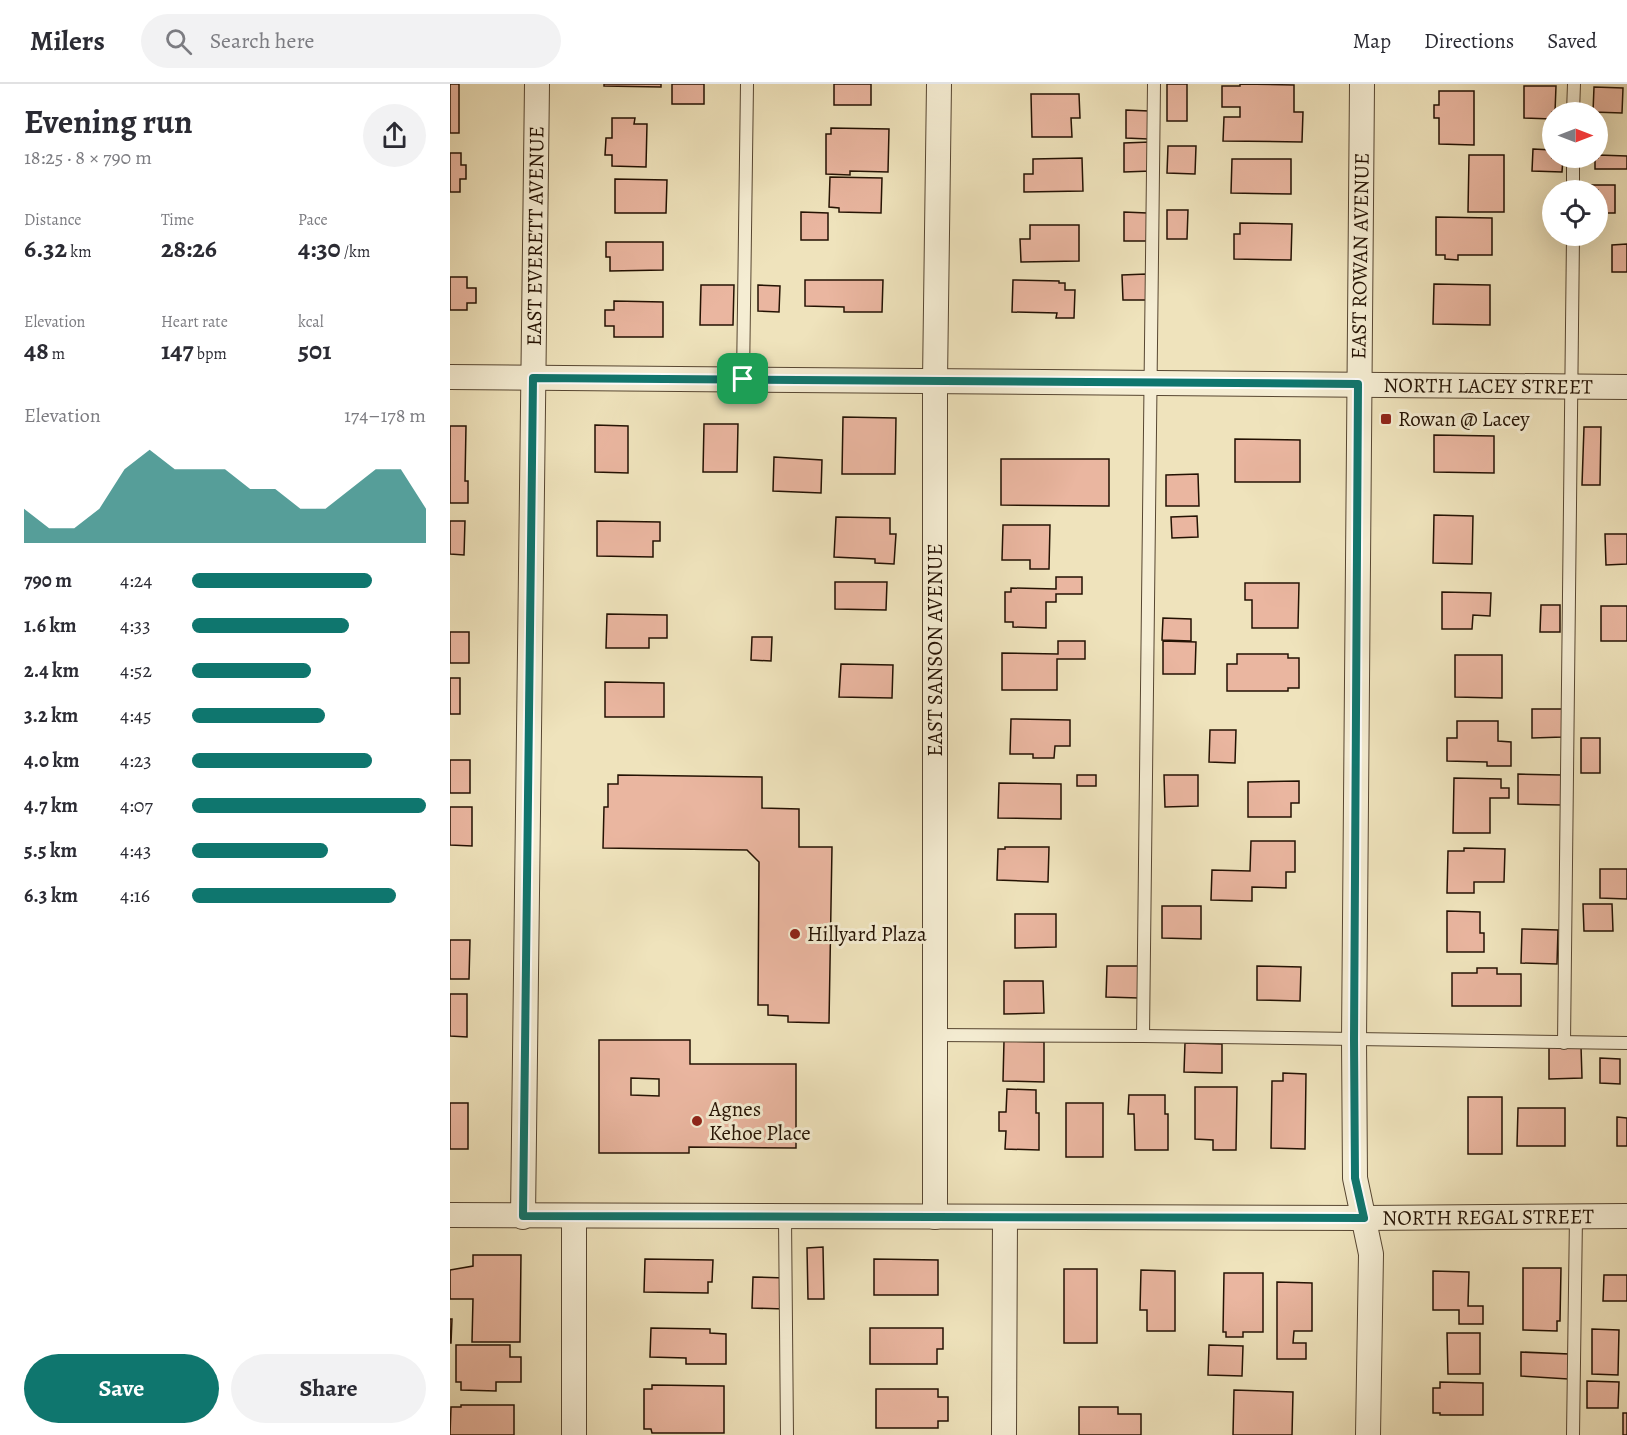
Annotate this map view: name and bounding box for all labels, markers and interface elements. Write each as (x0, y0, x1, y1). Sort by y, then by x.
search box (141, 14, 561, 68)
text: Milers (30, 22, 105, 60)
icon: search (162, 25, 195, 58)
text: Search here (210, 26, 314, 56)
text: Map (1353, 27, 1391, 55)
text: Directions (1424, 27, 1514, 55)
text: Saved (1547, 27, 1597, 55)
text: Evening run (24, 99, 193, 144)
north arrow (1542, 102, 1608, 168)
map controls (1542, 102, 1608, 246)
button: share (363, 104, 426, 167)
street label: EAST EVERETT AVENUE (520, 126, 550, 346)
text: 18:25 · 8 × 790 m (24, 144, 152, 171)
street label: EAST ROWAN AVENUE (1344, 152, 1376, 360)
button: locate (1542, 180, 1608, 246)
text: Distance (24, 209, 81, 231)
text: Time (161, 209, 194, 231)
text: Pace (298, 209, 328, 231)
text: 6.32 (24, 231, 67, 266)
text: 28:26 (161, 231, 217, 266)
text: 4:30 (298, 231, 341, 266)
text: km (67, 241, 91, 263)
text: /km (341, 241, 370, 263)
text: Elevation (24, 311, 85, 333)
text: Heart rate (161, 311, 228, 333)
text: kcal (298, 311, 324, 333)
text: 48 (24, 333, 49, 368)
text: 147 (161, 333, 194, 368)
text: 501 (298, 333, 332, 368)
text: m (49, 343, 65, 365)
text: bpm (194, 343, 227, 365)
pin (717, 353, 768, 404)
icon: arrive (726, 362, 759, 395)
street label: NORTH LACEY STREET (1383, 371, 1593, 401)
text: Elevation (24, 402, 101, 429)
text: 174–178 m (344, 402, 426, 429)
place label: Rowan @ Lacey (1398, 405, 1530, 433)
marker: Rowan @ Lacey (1379, 412, 1393, 426)
street label: EAST SANSON AVENUE (921, 543, 949, 757)
text: 790 m (24, 567, 72, 594)
text: 4:24 (120, 567, 152, 594)
text: 1.6 km (24, 612, 77, 639)
text: 4:33 (120, 612, 150, 639)
text: 2.4 km (24, 657, 79, 684)
text: 4:52 (120, 657, 152, 684)
text: 3.2 km (24, 702, 78, 729)
text: 4:45 (120, 702, 151, 729)
text: 4.0 km (24, 747, 80, 774)
text: 4:23 (120, 747, 152, 774)
text: 4.7 km (24, 792, 78, 819)
text: 4:07 (120, 792, 153, 819)
text: 5.5 km (24, 837, 77, 864)
text: 4:43 (120, 837, 151, 864)
text: 6.3 km (24, 882, 78, 909)
text: 4:16 (120, 882, 150, 909)
place label: Hillyard Plaza (807, 920, 927, 948)
marker: Hillyard Plaza (788, 927, 802, 941)
place label: Agnes Kehoe Place (708, 1095, 811, 1147)
marker: Agnes Kehoe Place (690, 1114, 704, 1128)
street label: NORTH REGAL STREET (1382, 1202, 1594, 1232)
button: Save (24, 1354, 219, 1423)
button: Share (231, 1354, 426, 1423)

